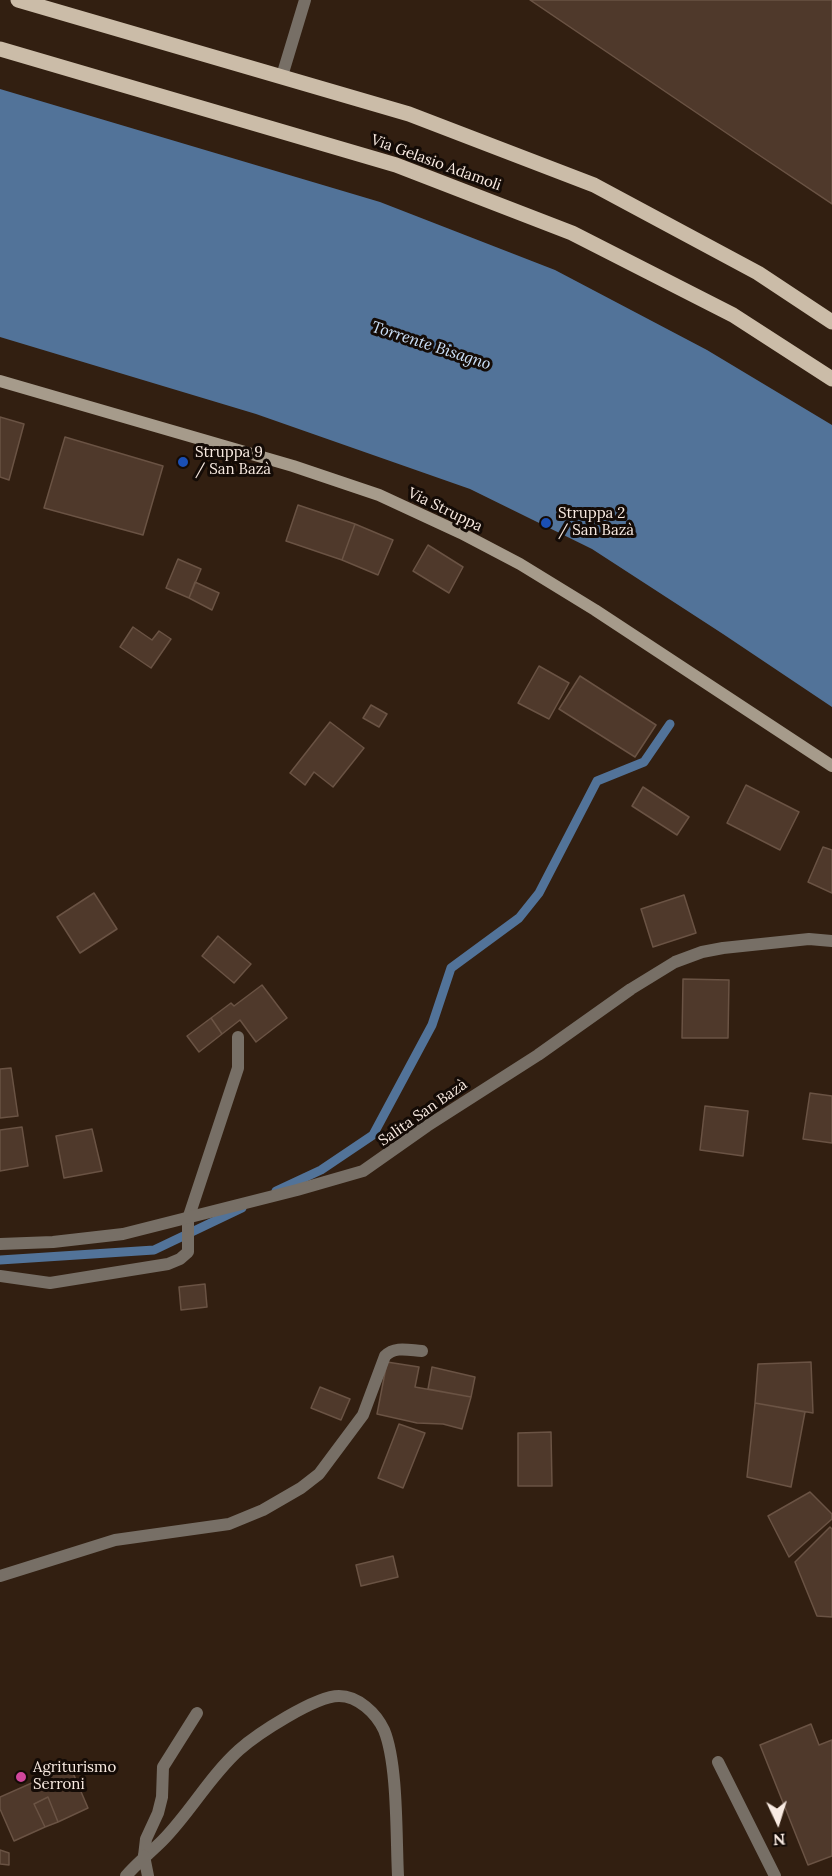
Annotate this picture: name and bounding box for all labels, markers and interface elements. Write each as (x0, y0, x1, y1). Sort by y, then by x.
street label: Via Gelasio Adamoli (368, 131, 504, 195)
water label: Torrente Bisagno (369, 318, 493, 374)
place label: Struppa 9 / San Bazà (195, 444, 271, 479)
marker: Struppa 9 / San Bazà (176, 455, 190, 469)
street label: Via Struppa (405, 484, 485, 536)
place label: Struppa 2 / San Bazà (558, 505, 634, 540)
marker: Struppa 2 / San Bazà (539, 516, 553, 530)
street label: Salita San Bazà (375, 1076, 471, 1150)
place label: Agriturismo Serroni (33, 1759, 116, 1794)
marker: Agriturismo Serroni (14, 1770, 28, 1784)
north arrow (748, 1792, 808, 1852)
text: N (772, 1830, 786, 1850)

